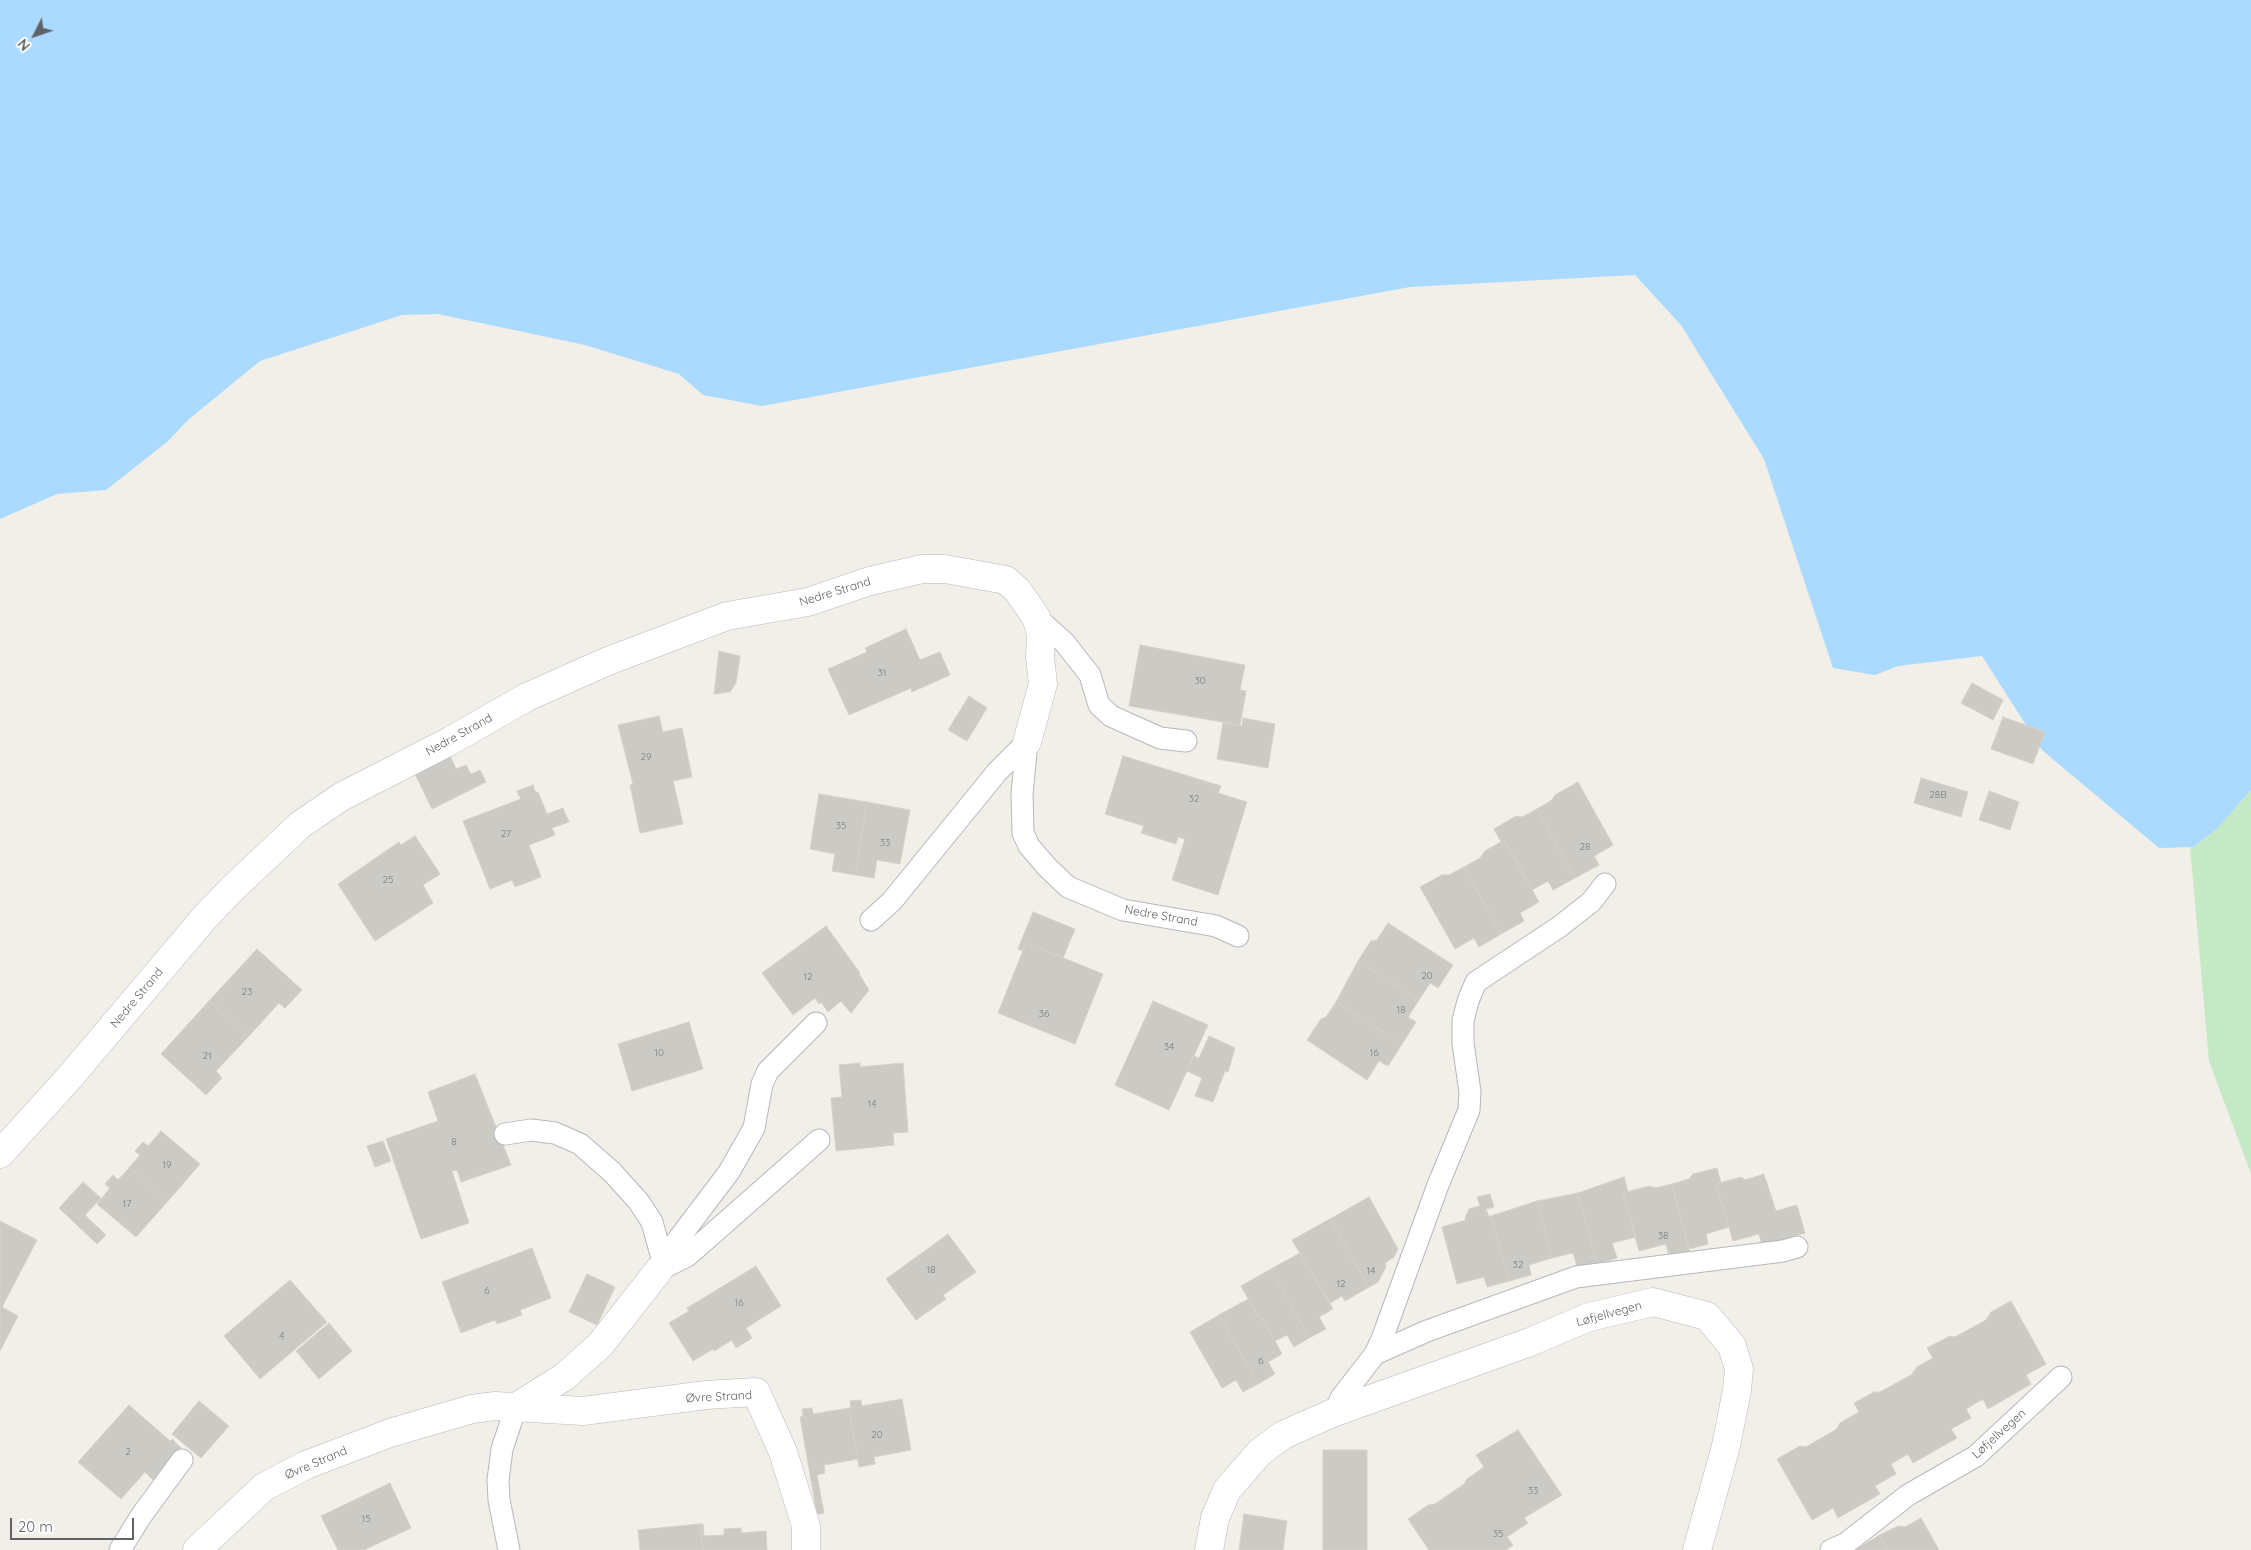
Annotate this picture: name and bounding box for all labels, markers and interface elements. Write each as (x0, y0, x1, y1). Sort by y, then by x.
north arrow (10, 10, 60, 60)
text: N (14, 35, 34, 55)
street label: Nedre Strand (798, 574, 872, 610)
house number: 31 (878, 667, 886, 679)
house number: 30 (1194, 675, 1206, 687)
street label: Nedre Strand (423, 711, 495, 759)
house number: 29 (640, 751, 652, 763)
house number: 28B (1929, 789, 1947, 801)
house number: 32 (1189, 793, 1199, 805)
house number: 35 (836, 820, 846, 832)
house number: 27 (501, 828, 511, 840)
house number: 33 (880, 837, 890, 849)
house number: 28 (1580, 841, 1590, 853)
house number: 25 (383, 874, 393, 886)
street label: Nedre Strand (1123, 902, 1199, 930)
street label: Nedre Strand (108, 965, 166, 1031)
house number: 20 (1421, 970, 1433, 982)
house number: 12 (803, 971, 813, 983)
house number: 23 (242, 986, 252, 998)
house number: 18 (1396, 1004, 1406, 1016)
house number: 36 (1039, 1008, 1049, 1020)
house number: 34 (1164, 1041, 1174, 1053)
house number: 10 (654, 1047, 664, 1059)
house number: 16 (1369, 1047, 1379, 1059)
house number: 21 (202, 1050, 212, 1062)
house number: 14 (868, 1098, 876, 1110)
house number: 8 (451, 1136, 457, 1148)
house number: 19 (162, 1159, 172, 1171)
house number: 17 (123, 1198, 131, 1210)
house number: 38 (1658, 1230, 1668, 1242)
house number: 32 (1513, 1259, 1523, 1271)
house number: 18 (926, 1264, 936, 1276)
house number: 14 (1367, 1265, 1375, 1277)
house number: 12 (1336, 1278, 1346, 1290)
house number: 6 (484, 1285, 490, 1297)
house number: 16 (734, 1297, 744, 1309)
street label: Løfjellvegen (1575, 1298, 1643, 1330)
house number: 4 (279, 1330, 285, 1342)
house number: 6 (1258, 1355, 1264, 1367)
street label: Øvre Strand (686, 1388, 752, 1406)
street label: Løfjellvegen (1969, 1406, 2029, 1462)
house number: 20 (871, 1429, 883, 1441)
street label: Øvre Strand (283, 1443, 349, 1483)
house number: 2 (125, 1446, 131, 1458)
house number: 33 (1528, 1485, 1538, 1497)
scale bar (12, 1508, 136, 1540)
house number: 15 (361, 1513, 371, 1525)
text: 20 m (18, 1517, 53, 1536)
house number: 35 (1493, 1528, 1503, 1540)

